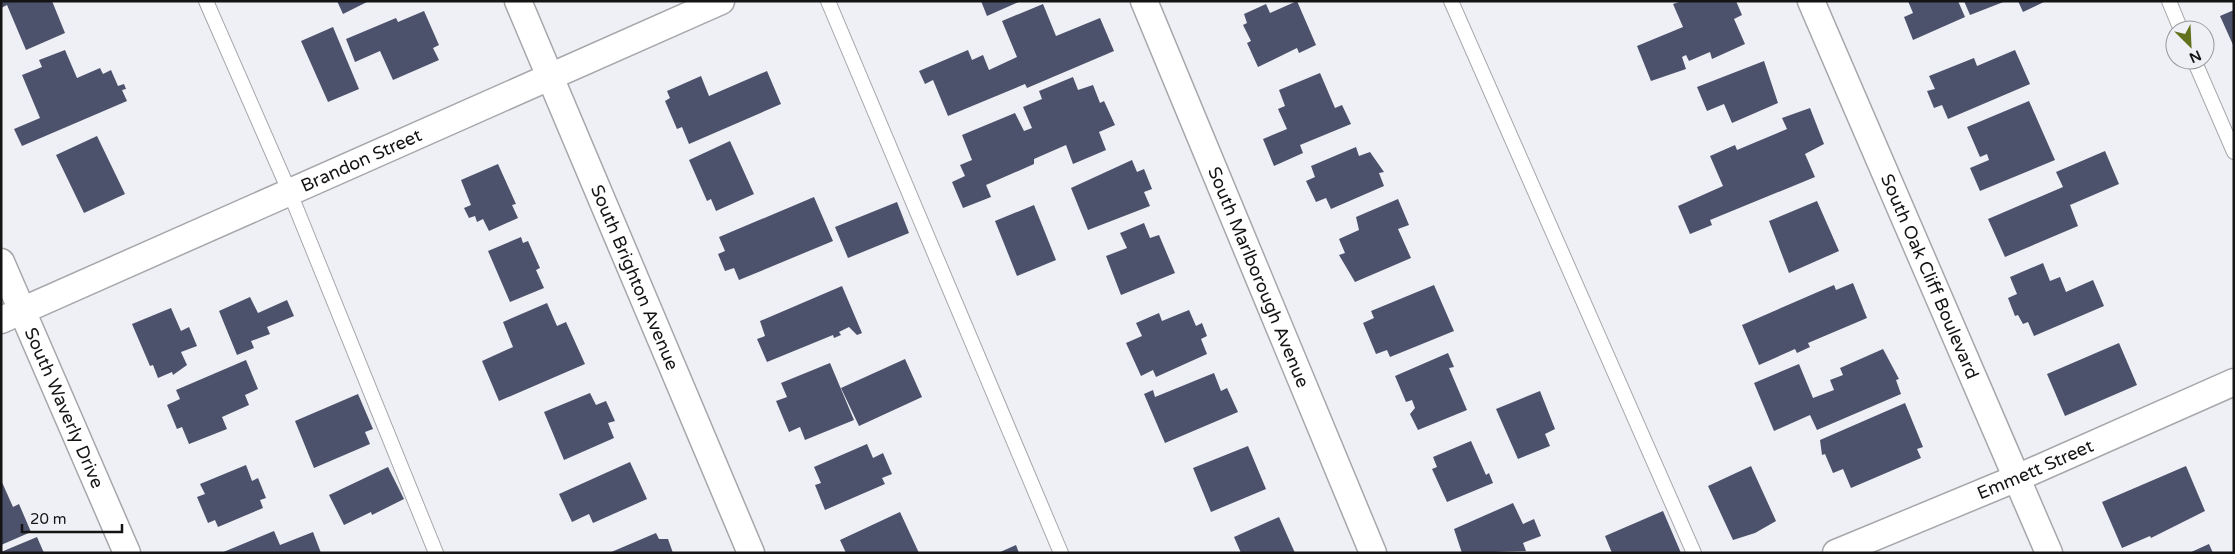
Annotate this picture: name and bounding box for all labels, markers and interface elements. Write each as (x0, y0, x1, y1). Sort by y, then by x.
north arrow (2165, 20, 2215, 70)
text: N (2186, 46, 2204, 66)
street label: Brandon Street (297, 124, 425, 197)
street label: South Marlborough Avenue (1203, 164, 1314, 391)
street label: South Oak Cliff Boulevard (1876, 171, 1984, 382)
street label: South Brighton Avenue (586, 181, 684, 373)
street label: South Waverly Drive (20, 324, 109, 492)
street label: Emmett Street (1974, 435, 2097, 504)
scale bar (22, 502, 122, 534)
text: 20 m (30, 510, 67, 528)

